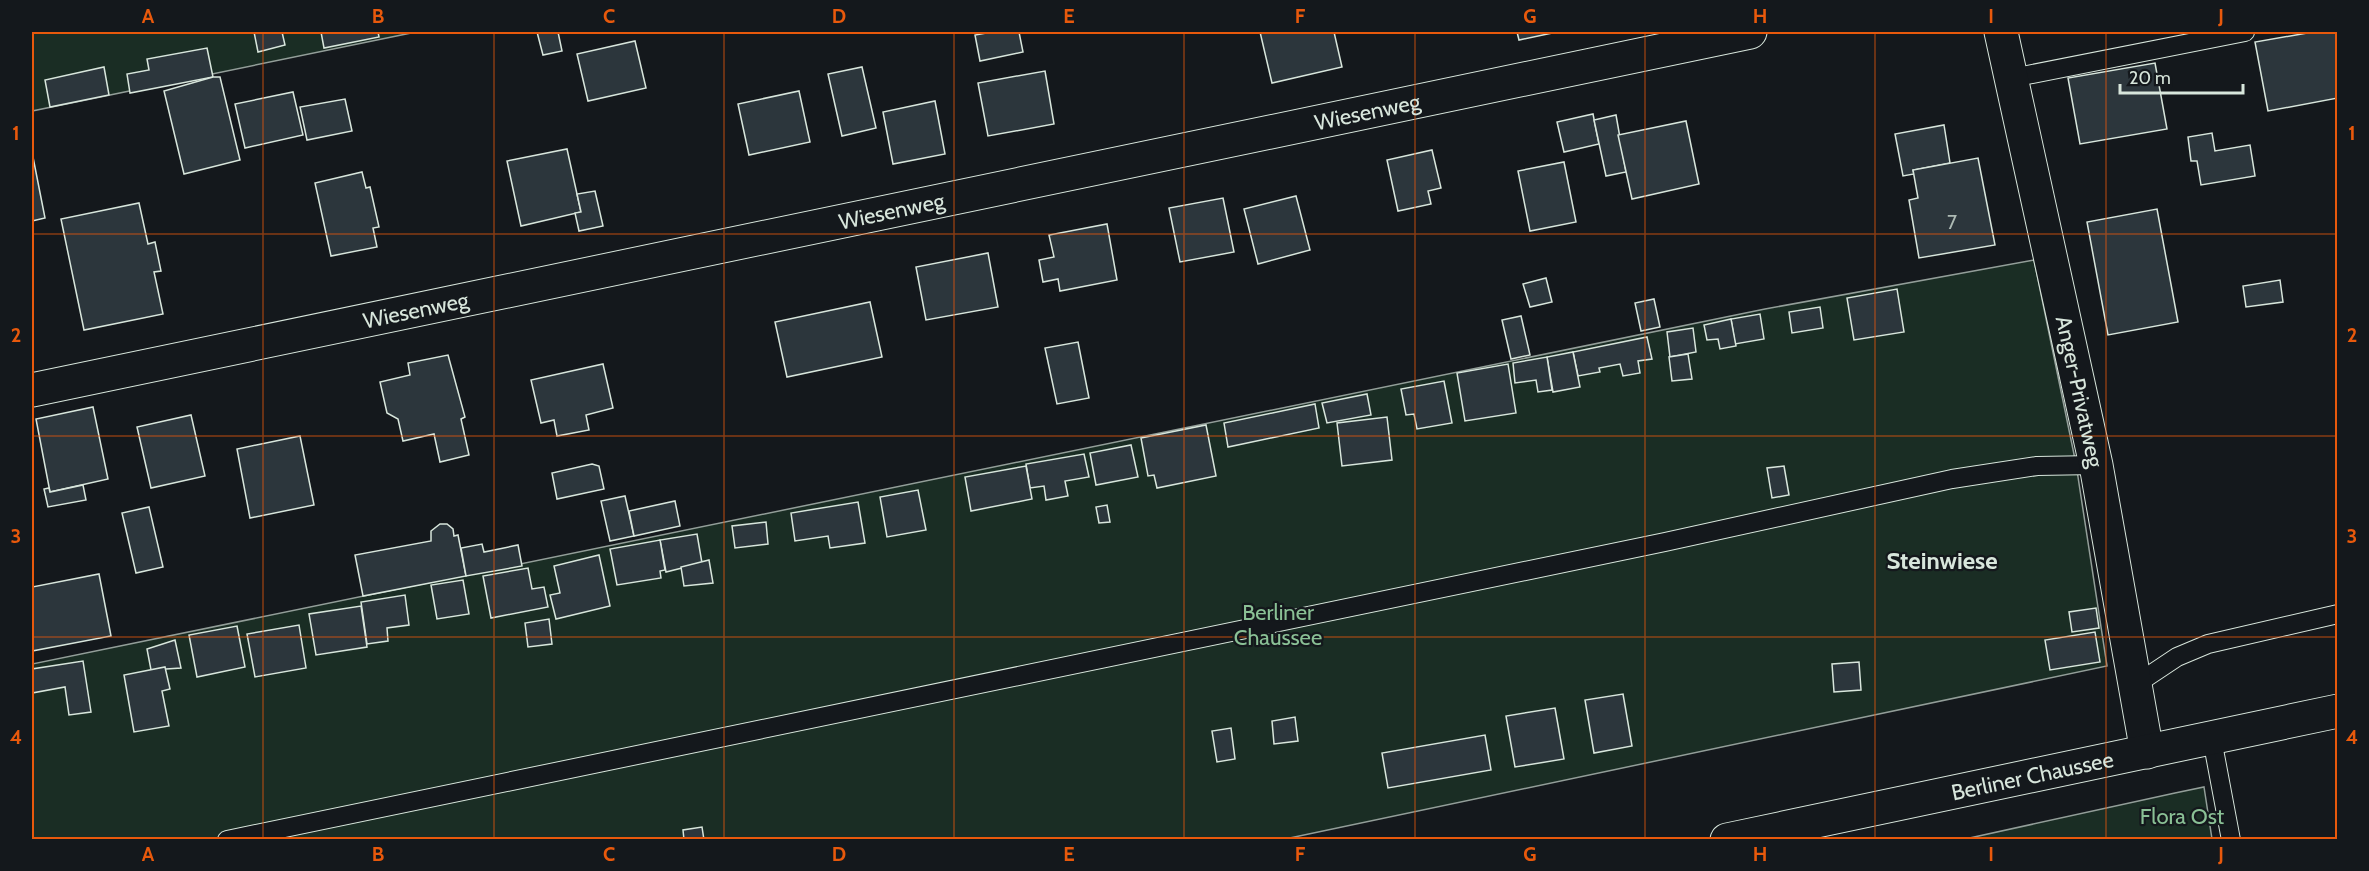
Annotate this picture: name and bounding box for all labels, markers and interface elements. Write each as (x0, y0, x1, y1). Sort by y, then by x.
text: A (142, 4, 155, 28)
text: B (372, 4, 384, 28)
text: C (603, 4, 615, 28)
text: D (832, 4, 846, 28)
text: E (1063, 4, 1075, 28)
text: F (1295, 4, 1306, 28)
text: G (1523, 4, 1537, 28)
text: H (1753, 4, 1767, 28)
text: I (1988, 4, 1994, 28)
text: J (2217, 4, 2224, 28)
scale bar (2120, 57, 2243, 95)
text: 20 m (2129, 67, 2171, 89)
street label: Wiesenweg (1312, 88, 1424, 136)
text: 1 (12, 121, 20, 145)
text: 1 (2348, 121, 2356, 145)
street label: Wiesenweg (836, 187, 948, 236)
house number: 7 (1947, 210, 1957, 234)
street label: Wiesenweg (361, 286, 472, 335)
street label: Anger-Privatweg (2050, 313, 2109, 471)
text: 2 (11, 323, 21, 347)
text: 2 (2347, 323, 2357, 347)
text: 3 (11, 524, 21, 548)
text: 3 (2347, 524, 2357, 548)
district label: Steinwiese (1886, 546, 1998, 575)
park label: Berliner Chaussee (1234, 599, 1322, 651)
text: 4 (10, 725, 22, 749)
text: 4 (2346, 725, 2358, 749)
street label: Berliner Chaussee (1949, 746, 2116, 806)
park label: Flora Ost (2140, 803, 2225, 830)
text: A (142, 842, 155, 866)
text: B (372, 842, 384, 866)
text: C (603, 842, 615, 866)
text: D (832, 842, 846, 866)
text: E (1063, 842, 1075, 866)
text: F (1295, 842, 1306, 866)
text: G (1523, 842, 1537, 866)
text: H (1753, 842, 1767, 866)
text: I (1988, 842, 1994, 866)
text: J (2217, 842, 2224, 866)

